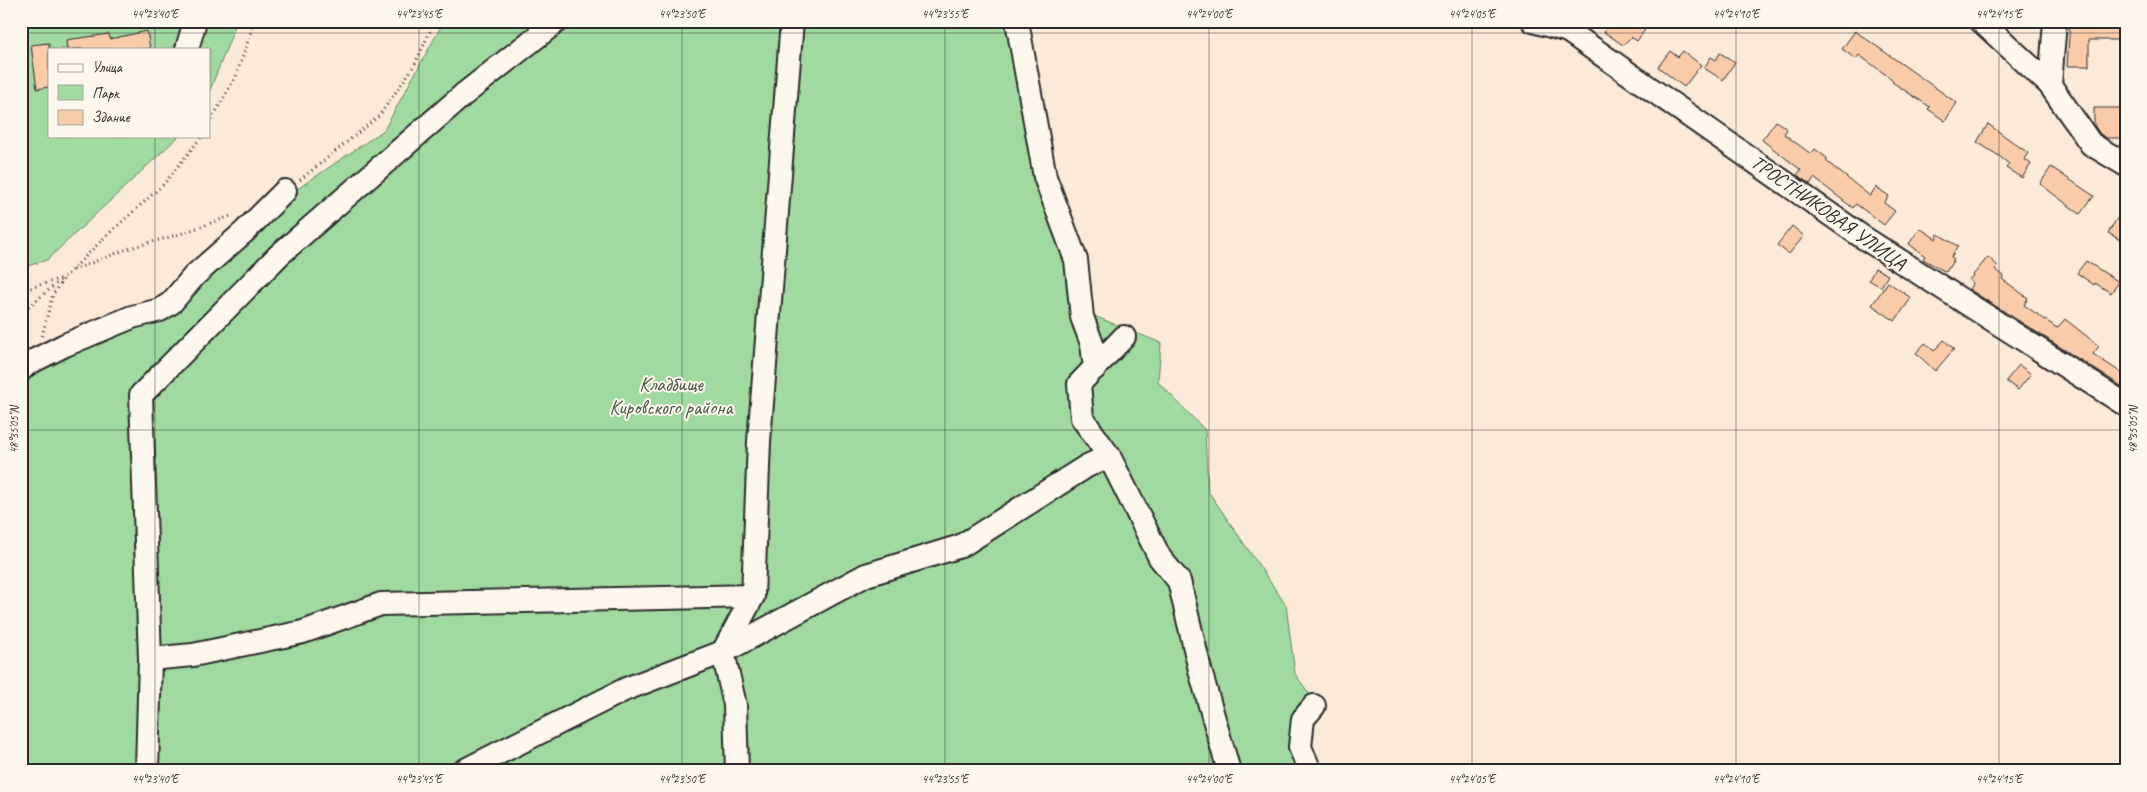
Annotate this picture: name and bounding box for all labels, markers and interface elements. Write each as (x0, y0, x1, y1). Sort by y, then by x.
text: 44°23'40"E (132, 6, 180, 22)
text: 44°23'45"E (396, 6, 444, 22)
text: 44°23'50"E (659, 6, 707, 22)
text: 44°23'55"E (922, 6, 970, 22)
text: 44°24'00"E (1186, 6, 1234, 22)
text: 44°24'05"E (1449, 6, 1497, 22)
text: 44°24'10"E (1713, 6, 1761, 22)
text: 44°24'15"E (1976, 6, 2024, 22)
legend (48, 48, 210, 138)
text: Улица (92, 58, 123, 77)
text: Парк (92, 84, 120, 103)
text: Здание (92, 108, 131, 127)
street label: ТРОСТНИКОВАЯ УЛИЦА (1746, 149, 1912, 276)
park label: Кладбище Кировского района (609, 372, 735, 420)
text: 48°35'05"N (6, 405, 22, 454)
text: 48°35'05"N (2125, 405, 2141, 454)
text: 44°23'40"E (132, 771, 180, 787)
text: 44°23'45"E (396, 771, 444, 787)
text: 44°23'50"E (659, 771, 707, 787)
text: 44°23'55"E (922, 771, 970, 787)
text: 44°24'00"E (1186, 771, 1234, 787)
text: 44°24'05"E (1449, 771, 1497, 787)
text: 44°24'10"E (1713, 771, 1761, 787)
text: 44°24'15"E (1976, 771, 2024, 787)

